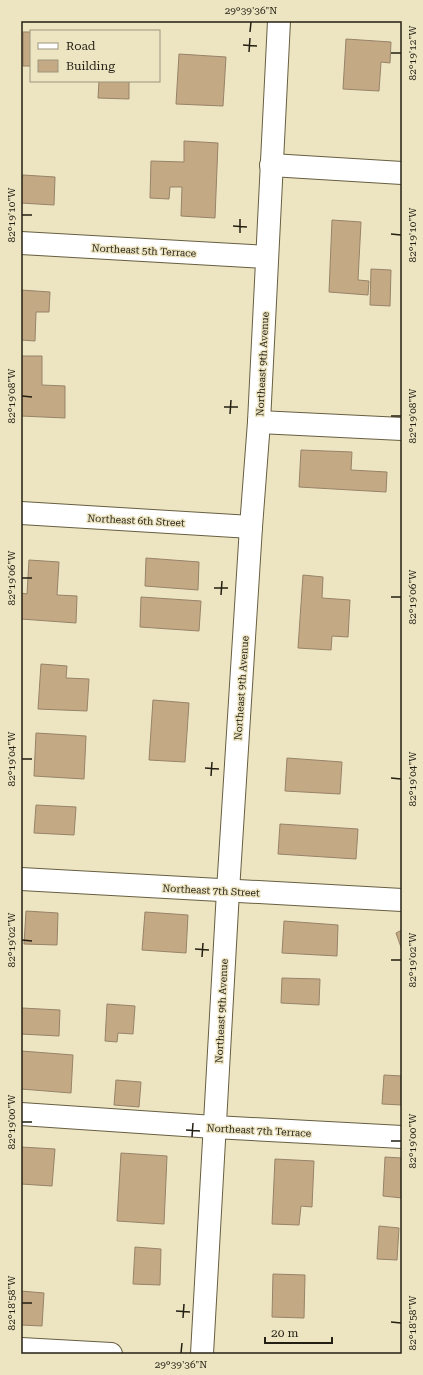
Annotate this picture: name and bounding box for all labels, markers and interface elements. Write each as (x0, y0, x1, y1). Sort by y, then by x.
text: 29°39'36"N (225, 5, 277, 16)
text: 82°19'12"W (407, 25, 418, 80)
legend (30, 30, 160, 82)
text: Road (66, 39, 96, 53)
text: Building (66, 59, 115, 73)
text: 82°19'10"W (6, 187, 17, 242)
text: 82°19'10"W (407, 207, 418, 262)
street label: Northeast 5th Terrace (91, 242, 197, 259)
street label: Northeast 9th Avenue (254, 311, 271, 417)
text: 82°19'08"W (6, 368, 17, 423)
text: 82°19'08"W (407, 388, 418, 443)
street label: Northeast 6th Street (87, 512, 185, 529)
text: 82°19'06"W (6, 550, 17, 605)
text: 82°19'06"W (407, 569, 418, 624)
street label: Northeast 9th Avenue (232, 635, 251, 741)
text: 82°19'04"W (6, 731, 17, 786)
text: 82°19'04"W (407, 751, 418, 806)
street label: Northeast 7th Street (162, 882, 260, 899)
text: 82°19'02"W (6, 912, 17, 967)
text: 82°19'02"W (407, 932, 418, 987)
street label: Northeast 9th Avenue (213, 958, 230, 1064)
text: 82°19'00"W (6, 1094, 17, 1149)
text: 82°19'00"W (407, 1113, 418, 1168)
street label: Northeast 7th Terrace (206, 1122, 312, 1139)
text: 82°18'58"W (6, 1275, 17, 1330)
text: 82°18'58"W (407, 1295, 418, 1350)
scale bar (265, 1319, 332, 1345)
text: 20 m (271, 1326, 298, 1340)
text: 29°39'36"N (155, 1359, 207, 1370)

